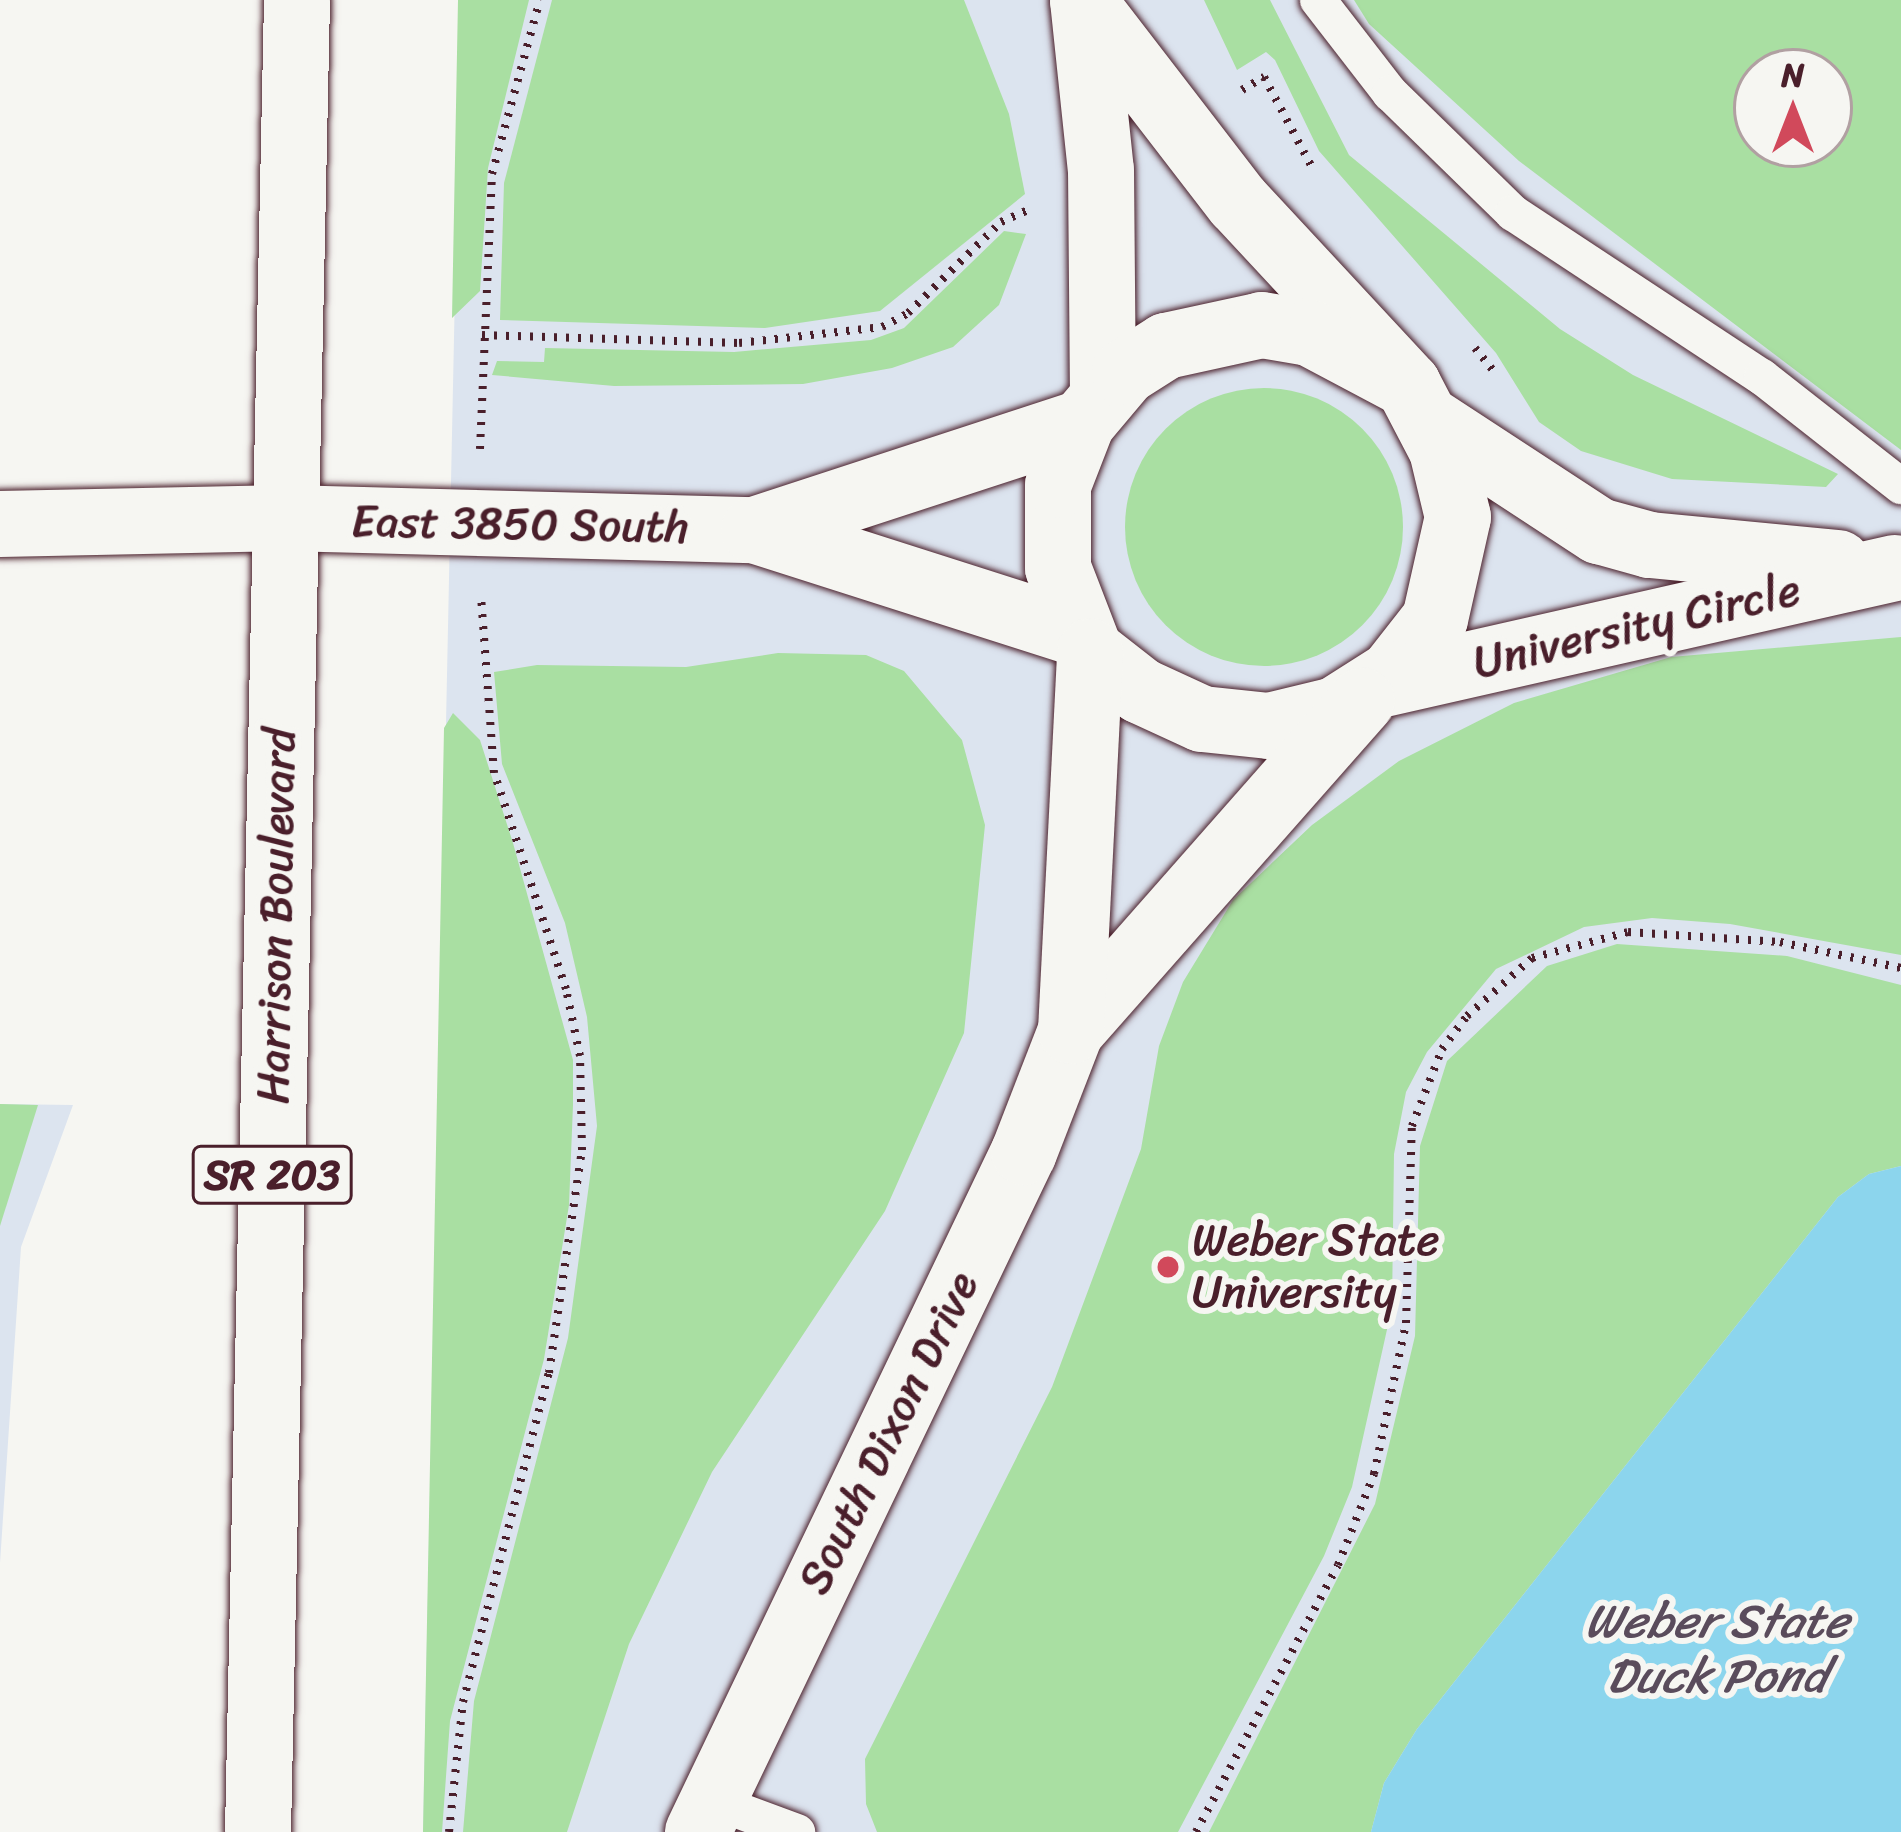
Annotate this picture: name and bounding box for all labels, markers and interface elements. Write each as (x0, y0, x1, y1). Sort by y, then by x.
text: N (1782, 46, 1804, 104)
north arrow (1733, 48, 1853, 168)
street label: East 3850 South (351, 495, 689, 555)
street label: University Circle (1468, 563, 1806, 691)
street label: Harrison Boulevard (247, 728, 307, 1104)
road number: SR 203 (191, 1139, 353, 1211)
place label: Weber State University (1192, 1214, 1441, 1320)
marker: Weber State University (1155, 1254, 1181, 1280)
street label: South Dixon Drive (787, 1262, 991, 1604)
water label: Weber State Duck Pond (1584, 1591, 1850, 1704)

